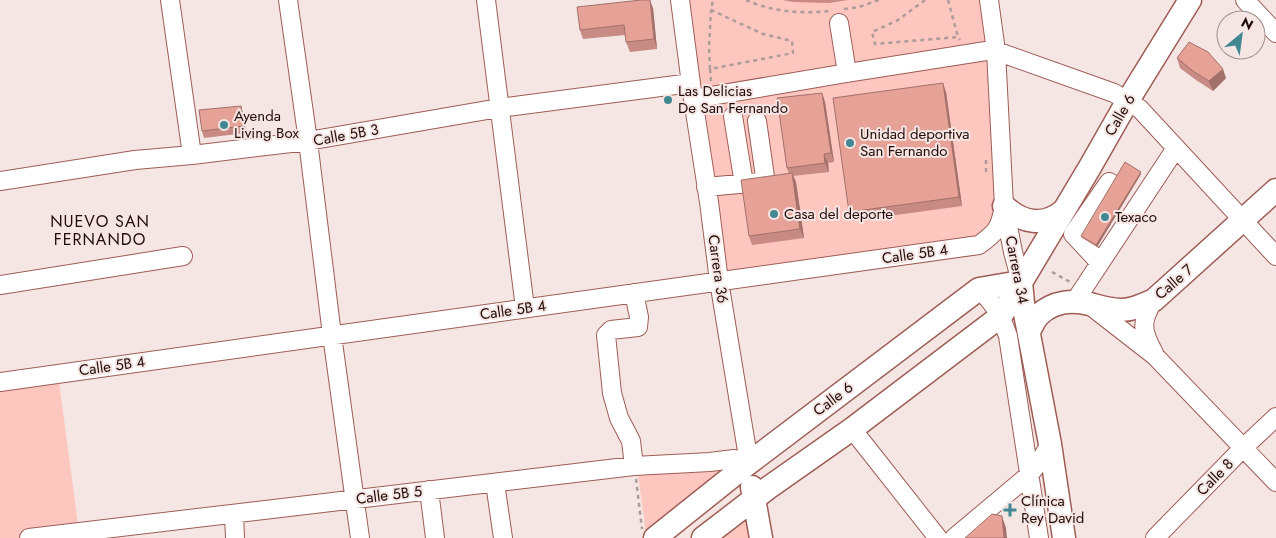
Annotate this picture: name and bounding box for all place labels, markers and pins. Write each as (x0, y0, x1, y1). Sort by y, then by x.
place label: Las Delicias De San Fernando (678, 80, 788, 119)
marker: Las Delicias De San Fernando (662, 94, 674, 106)
place label: Ayenda Living Box (234, 105, 299, 144)
marker: Ayenda Living Box (218, 119, 230, 131)
place label: Unidad deportiva San Fernando (860, 123, 969, 162)
marker: Unidad deportiva San Fernando (844, 137, 856, 149)
place label: Casa del deporte (784, 203, 893, 225)
place label: Texaco (1115, 206, 1157, 228)
marker: Casa del deporte (768, 208, 780, 220)
marker: Texaco (1099, 211, 1111, 223)
place label: Clínica Rey David (1021, 490, 1084, 529)
marker: Clínica Rey David (1003, 503, 1017, 517)

